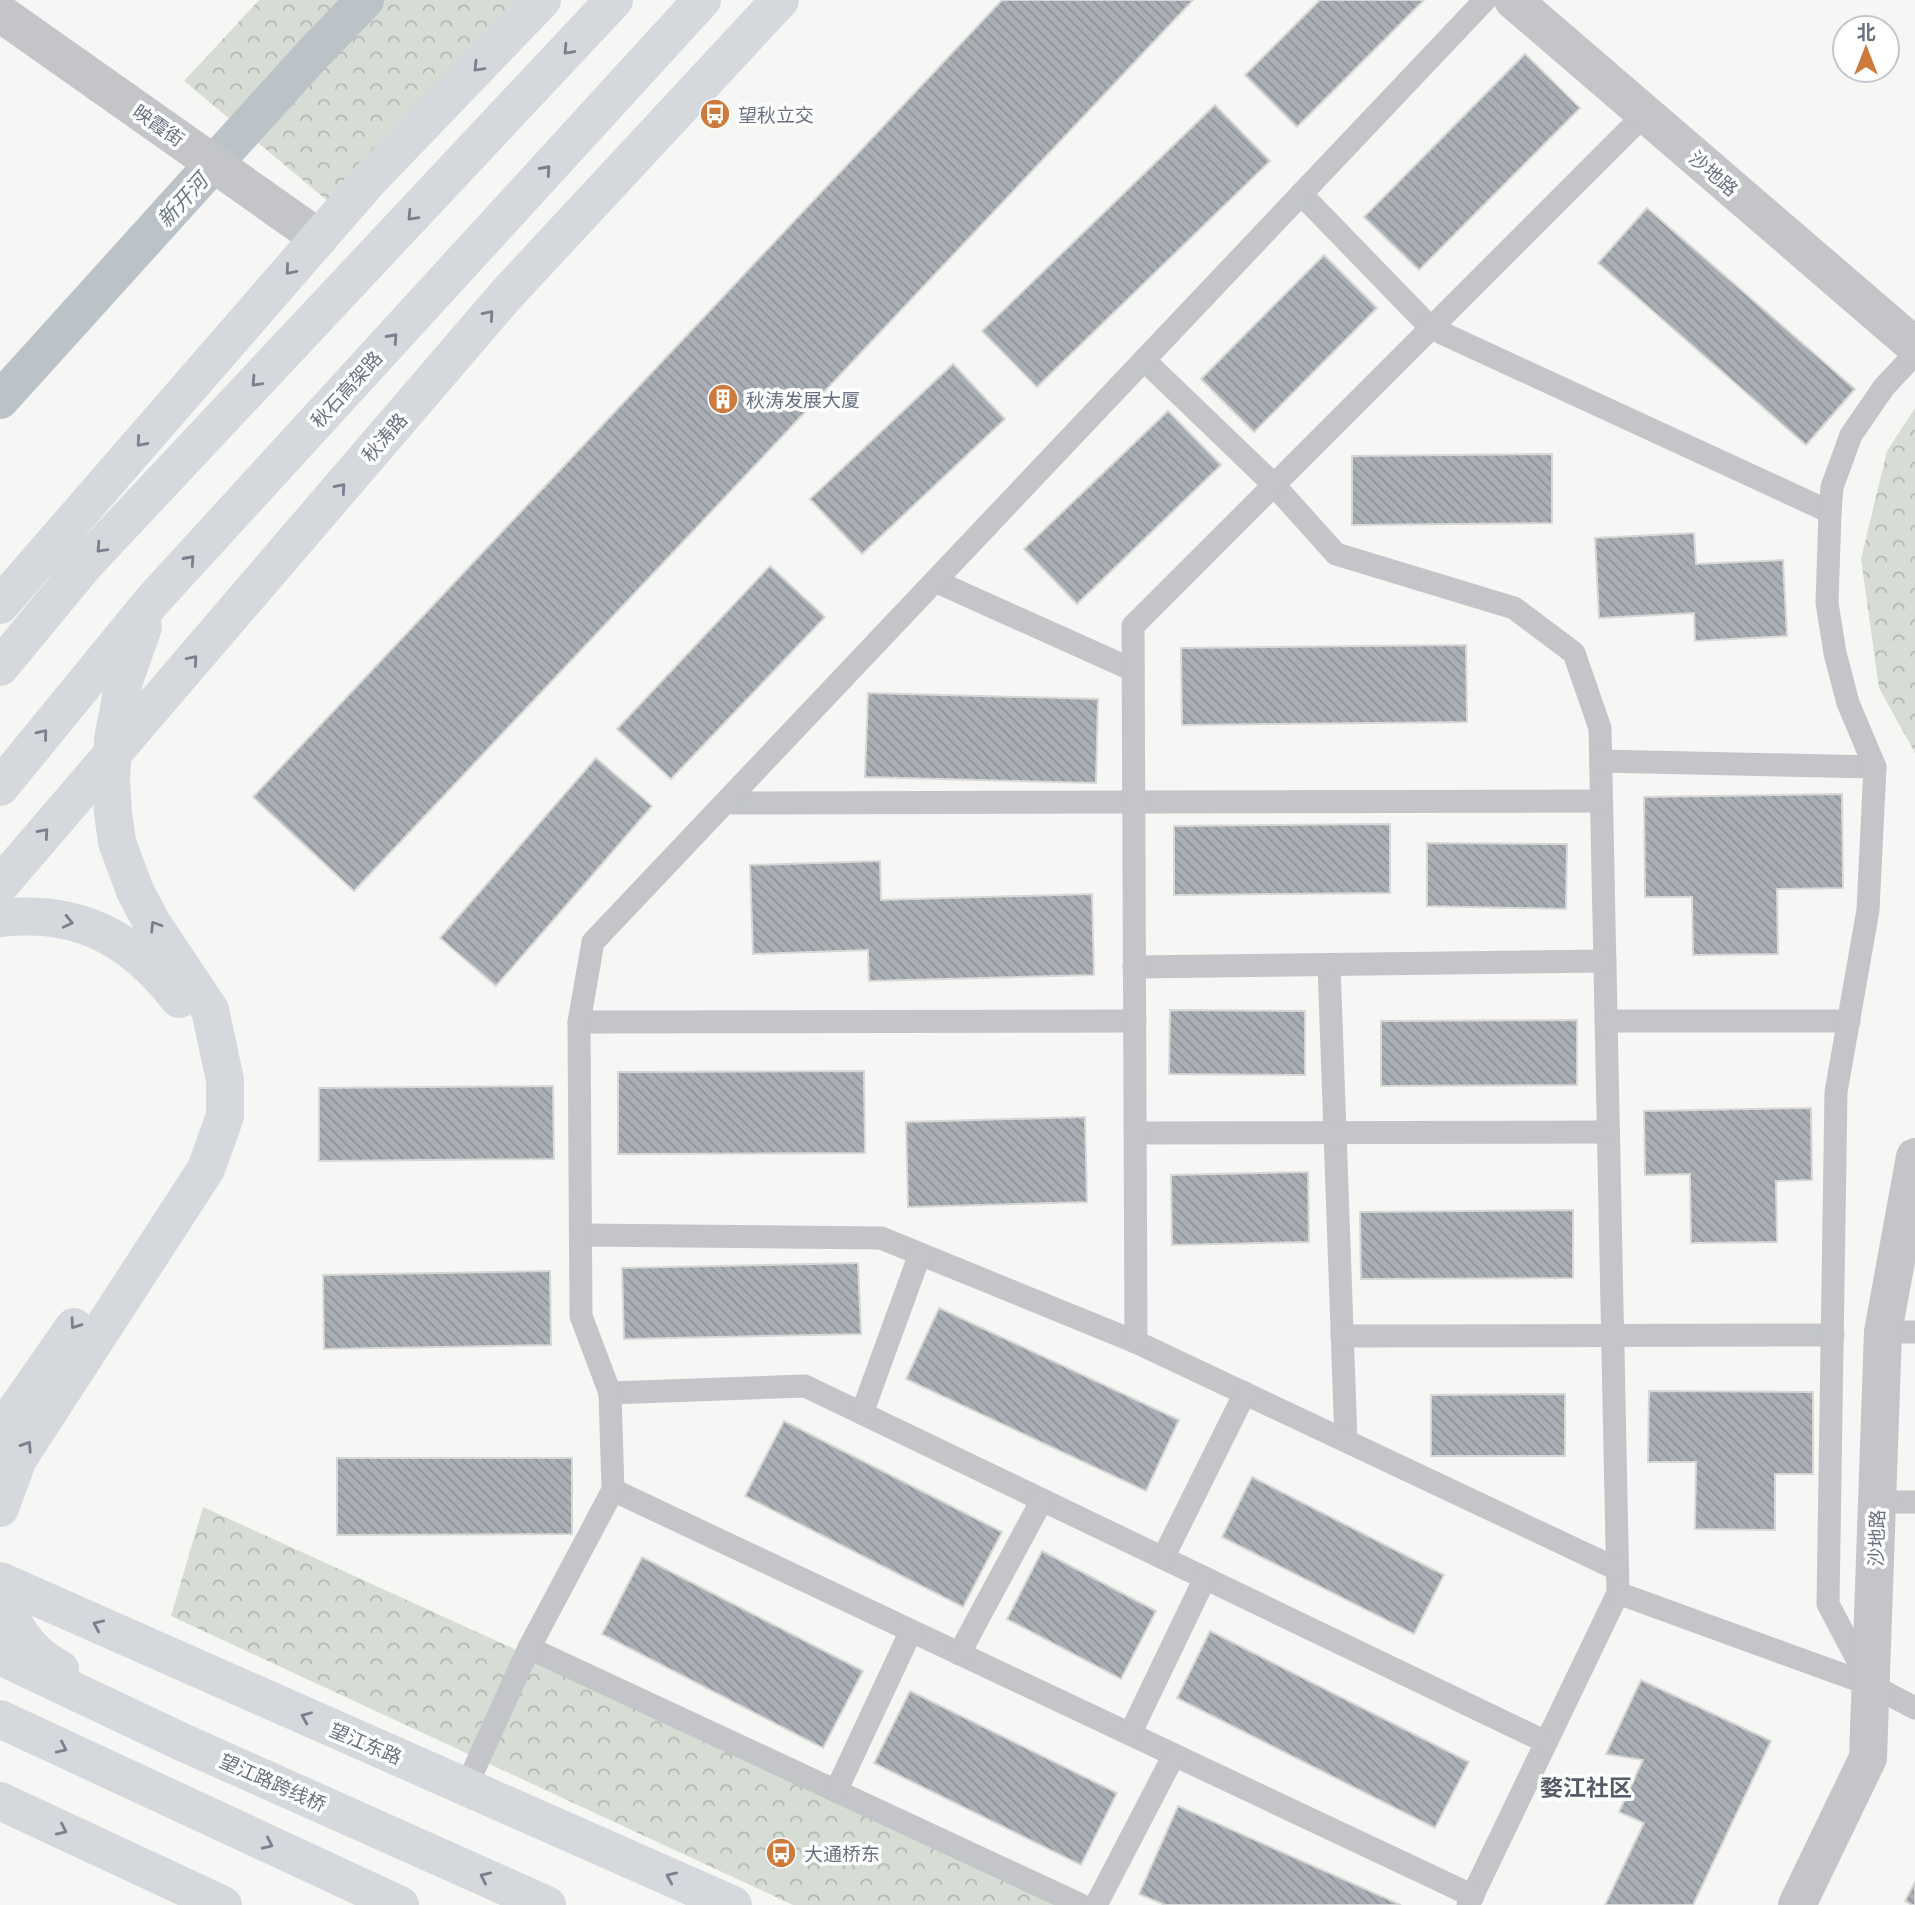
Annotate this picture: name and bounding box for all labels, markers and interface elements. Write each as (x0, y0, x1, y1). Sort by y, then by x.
north arrow (1831, 14, 1901, 84)
text: 北 (1856, 17, 1876, 46)
one-way arrow (563, 42, 576, 55)
one-way arrow (473, 59, 486, 72)
street label: 映霞街 (127, 97, 191, 153)
bus stop icon: 望秋立交 (698, 97, 732, 131)
place label: 望秋立交 (738, 100, 814, 129)
street label: 沙地路 (1683, 143, 1745, 203)
water label: 新开河 (149, 163, 218, 234)
one-way arrow (538, 165, 551, 178)
one-way arrow (408, 208, 420, 221)
one-way arrow (286, 262, 298, 275)
one-way arrow (481, 310, 493, 323)
one-way arrow (384, 333, 397, 346)
street label: 秋石高架路 (303, 344, 389, 434)
one-way arrow (252, 374, 265, 387)
building icon: 秋涛发展大厦 (706, 382, 740, 416)
place label: 秋涛发展大厦 (746, 385, 860, 414)
street label: 秋涛路 (354, 406, 414, 468)
one-way arrow (137, 434, 149, 447)
one-way arrow (333, 483, 345, 496)
one-way arrow (96, 540, 109, 553)
one-way arrow (181, 555, 194, 568)
one-way arrow (185, 656, 197, 669)
one-way arrow (35, 729, 47, 742)
one-way arrow (36, 828, 48, 841)
one-way arrow (61, 913, 73, 928)
one-way arrow (150, 921, 163, 934)
one-way arrow (71, 1316, 83, 1329)
one-way arrow (18, 1440, 31, 1453)
street label: 沙地路 (1861, 1509, 1891, 1567)
one-way arrow (92, 1619, 105, 1633)
one-way arrow (300, 1711, 313, 1725)
street label: 望江东路 (325, 1715, 407, 1771)
one-way arrow (55, 1740, 67, 1754)
street label: 望江路跨线桥 (215, 1746, 331, 1818)
district label: 婺江社区 (1540, 1770, 1632, 1805)
one-way arrow (55, 1822, 67, 1836)
one-way arrow (261, 1835, 273, 1849)
bus stop icon: 大通桥东 (764, 1836, 798, 1870)
place label: 大通桥东 (804, 1839, 880, 1868)
one-way arrow (480, 1871, 492, 1885)
one-way arrow (666, 1871, 678, 1885)

